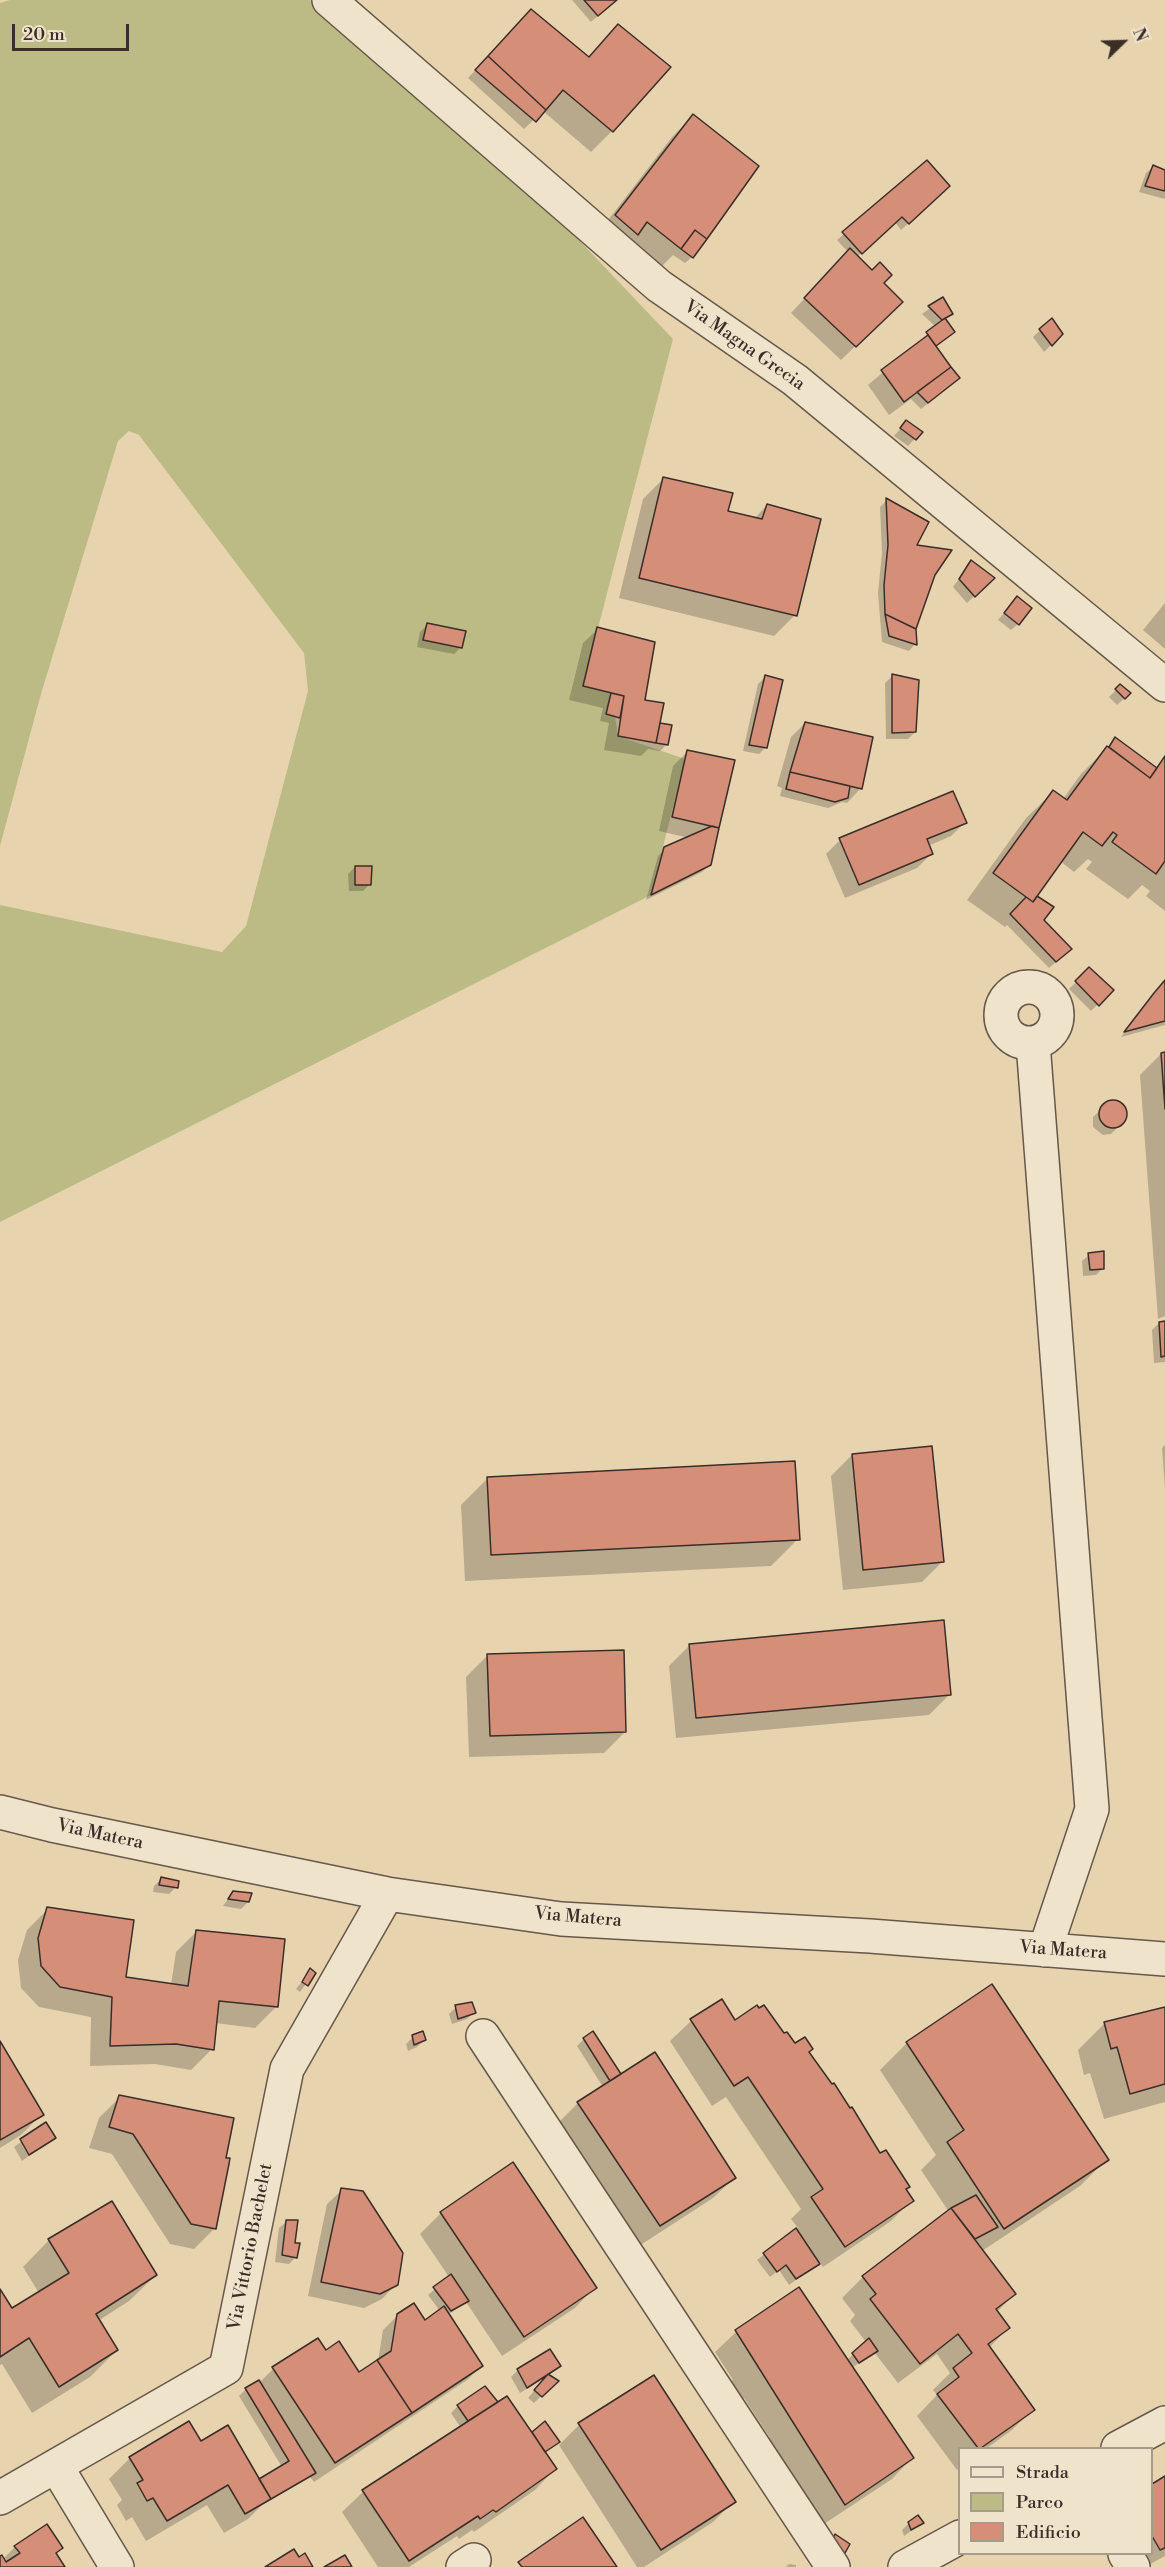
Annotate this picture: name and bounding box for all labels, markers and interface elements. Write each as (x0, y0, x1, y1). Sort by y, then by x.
scale bar (15, 12, 132, 50)
north arrow (1093, 12, 1153, 72)
text: 20 m (23, 23, 65, 46)
text: N (1128, 25, 1151, 45)
street label: Via Magna Grecia (679, 296, 809, 396)
street label: Via Matera (55, 1815, 145, 1855)
street label: Via Matera (533, 1903, 623, 1933)
street label: Via Matera (1018, 1937, 1108, 1965)
street label: Via Vittorio Bachelet (224, 2161, 278, 2333)
legend (958, 2447, 1153, 2555)
text: Strada (1016, 2461, 1069, 2484)
text: Parco (1016, 2491, 1063, 2514)
text: Edificio (1016, 2521, 1081, 2544)

